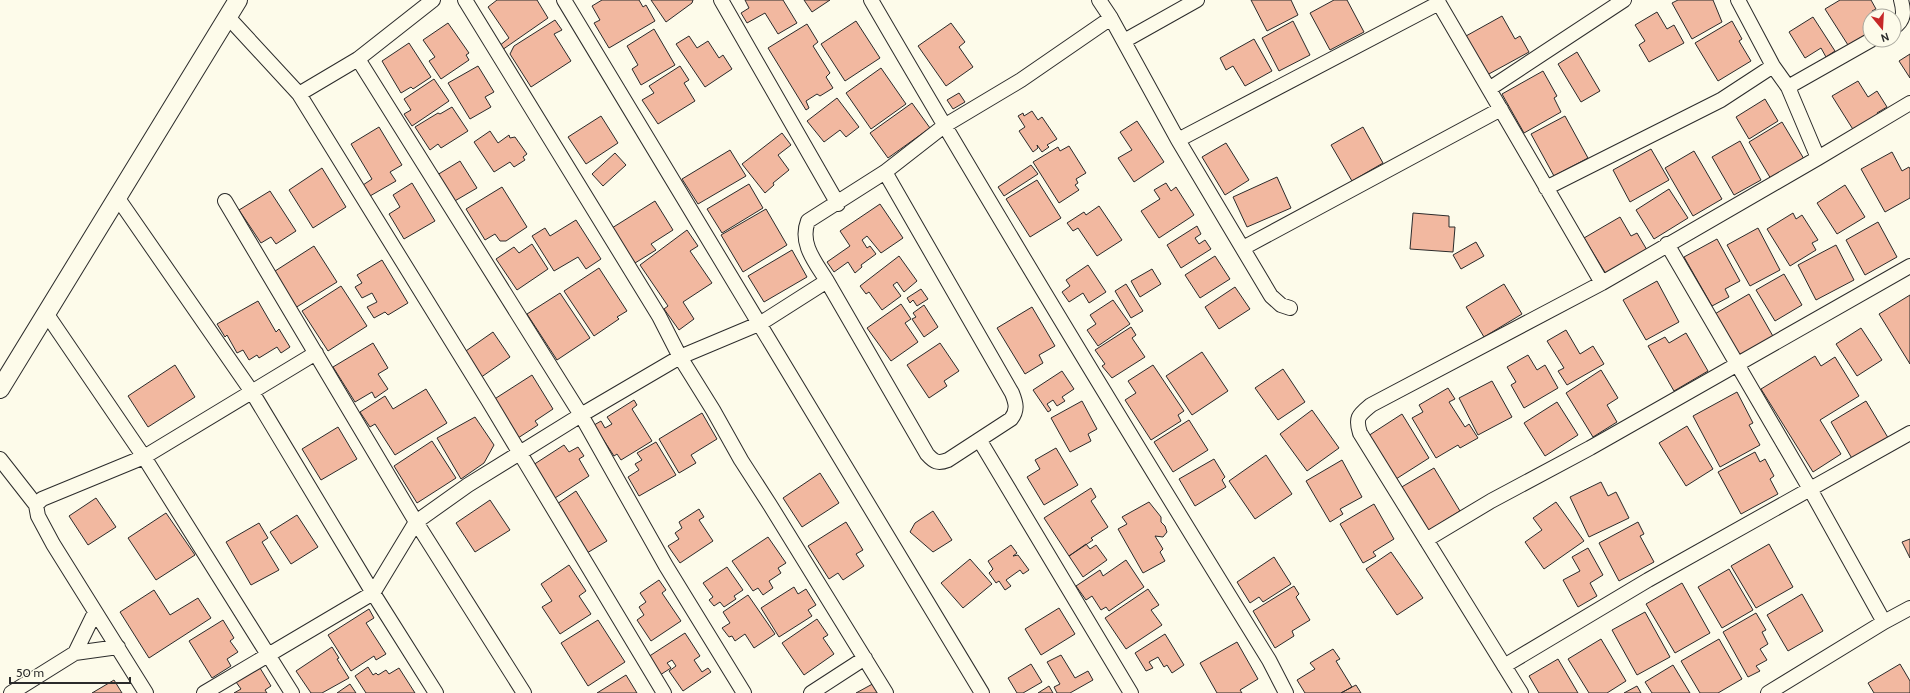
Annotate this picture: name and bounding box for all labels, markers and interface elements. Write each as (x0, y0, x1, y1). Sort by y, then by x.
north arrow (1862, 8, 1902, 48)
text: N (1879, 30, 1891, 45)
scale bar (10, 659, 130, 685)
text: 50 m (16, 665, 44, 680)

